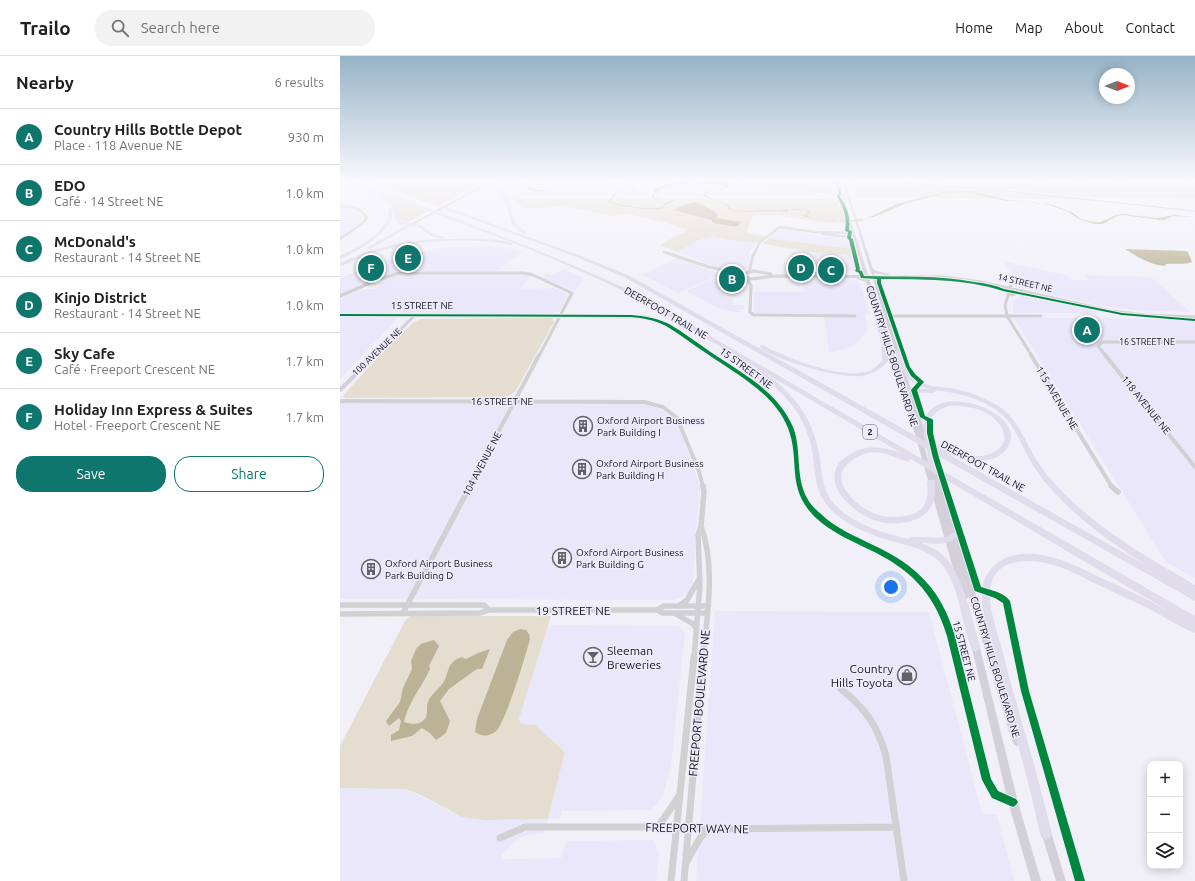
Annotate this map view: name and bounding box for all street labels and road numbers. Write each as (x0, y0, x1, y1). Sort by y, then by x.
street label: 14 STREET NE (997, 272, 1053, 294)
street label: COUNTRY HILLS BOULEVARD NE (864, 284, 920, 428)
street label: DEERFOOT TRAIL NE (622, 285, 710, 342)
street label: 15 STREET NE (391, 300, 454, 311)
street label: 100 AVENUE NE (350, 326, 404, 378)
street label: 16 STREET NE (1119, 337, 1175, 347)
street label: 15 STREET NE (718, 345, 775, 391)
street label: 115 AVENUE NE (1034, 364, 1080, 432)
street label: 118 AVENUE NE (1119, 374, 1173, 437)
street label: 16 STREET NE (471, 396, 534, 407)
road number: 2 (863, 425, 877, 439)
street label: 104 AVENUE NE (460, 429, 504, 498)
street label: DEERFOOT TRAIL NE (939, 438, 1027, 494)
street label: COUNTRY HILLS BOULEVARD NE (968, 595, 1022, 739)
street label: 19 STREET NE (536, 604, 611, 617)
street label: 15 STREET NE (951, 619, 977, 683)
street label: FREEPORT BOULEVARD NE (686, 629, 712, 777)
street label: FREEPORT WAY NE (645, 821, 749, 835)

